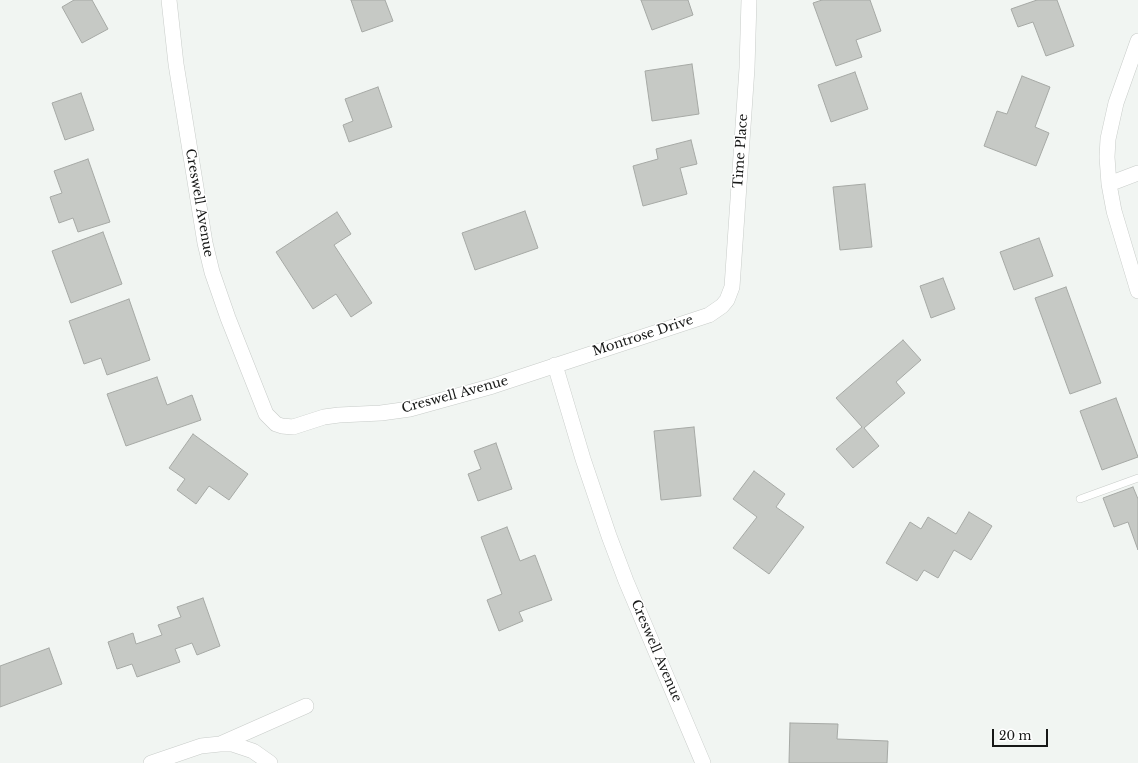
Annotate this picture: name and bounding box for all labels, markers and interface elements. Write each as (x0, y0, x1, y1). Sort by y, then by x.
street label: Time Place (731, 113, 751, 189)
street label: Creswell Avenue (182, 148, 216, 258)
street label: Montrose Drive (591, 312, 695, 360)
street label: Creswell Avenue (400, 373, 510, 417)
street label: Creswell Avenue (627, 597, 685, 705)
scale bar (994, 721, 1050, 747)
text: 20 m (999, 728, 1031, 743)

